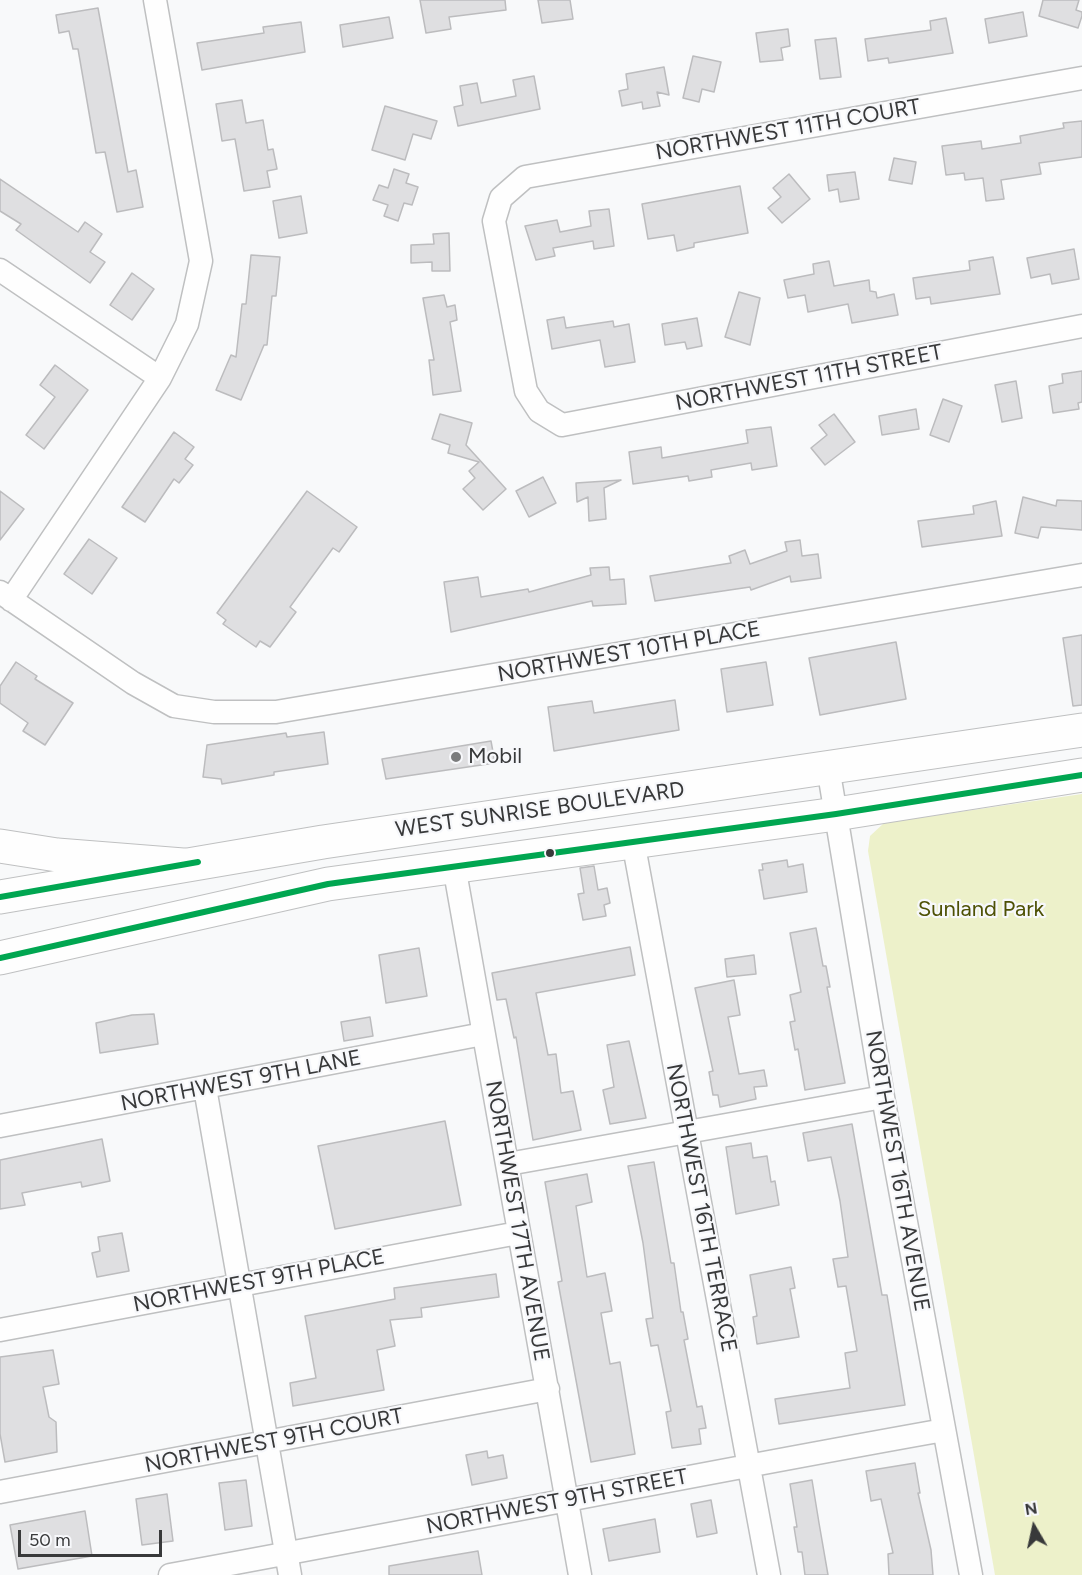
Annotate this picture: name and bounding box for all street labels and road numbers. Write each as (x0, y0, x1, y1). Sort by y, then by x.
street label: NORTHWEST 11TH COURT (654, 94, 922, 166)
street label: NORTHWEST 11TH STREET (673, 339, 945, 417)
street label: NORTHWEST 10TH PLACE (496, 616, 762, 688)
street label: WEST SUNRISE BOULEVARD (394, 777, 686, 843)
street label: NORTHWEST 16TH AVENUE (859, 1028, 935, 1314)
street label: NORTHWEST 9TH LANE (118, 1045, 364, 1117)
street label: NORTHWEST 16TH TERRACE (660, 1061, 742, 1355)
street label: NORTHWEST 17TH AVENUE (479, 1079, 555, 1363)
street label: NORTHWEST 9TH PLACE (131, 1244, 387, 1318)
street label: NORTHWEST 9TH COURT (143, 1403, 405, 1479)
street label: NORTHWEST 9TH STREET (424, 1464, 690, 1540)

